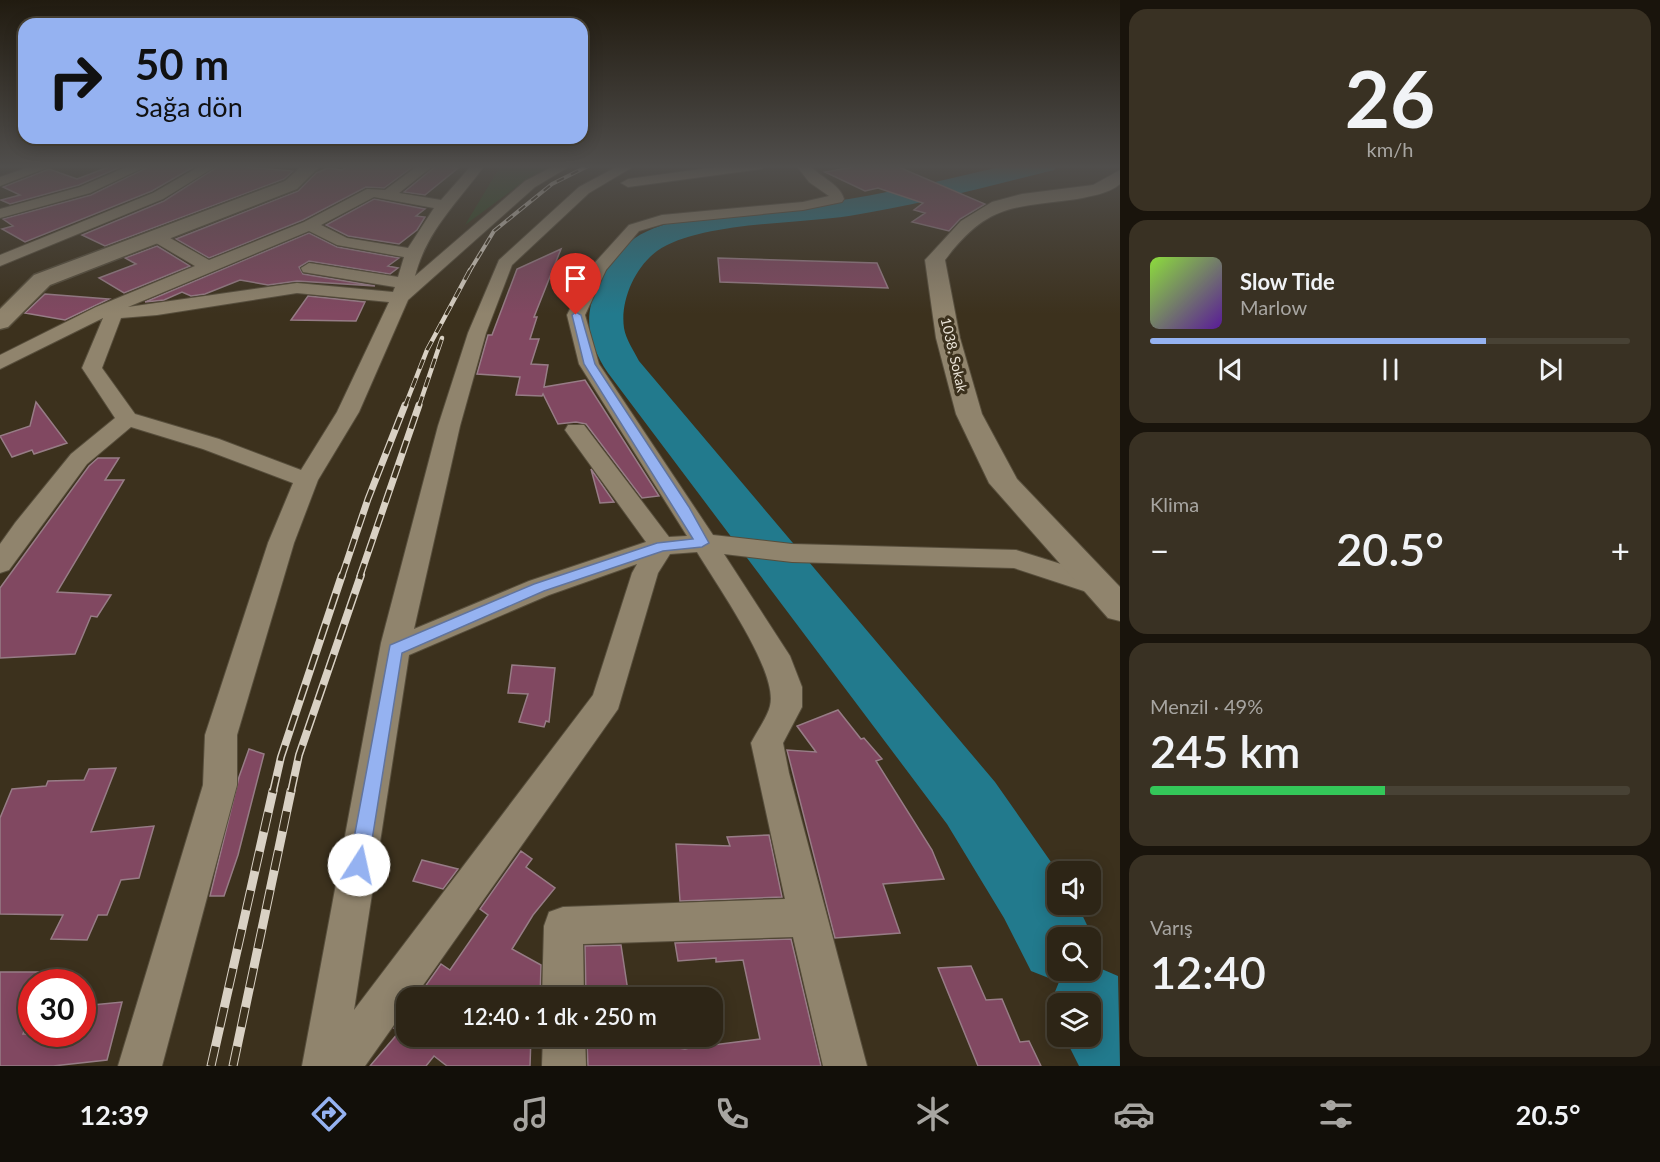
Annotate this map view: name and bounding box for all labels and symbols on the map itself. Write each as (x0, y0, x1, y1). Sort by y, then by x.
pin (550, 253, 601, 315)
street label: 1038. Sokak (938, 316, 972, 395)
position arrow (327, 833, 391, 897)
speed limit sign: 30 (18, 969, 96, 1047)

